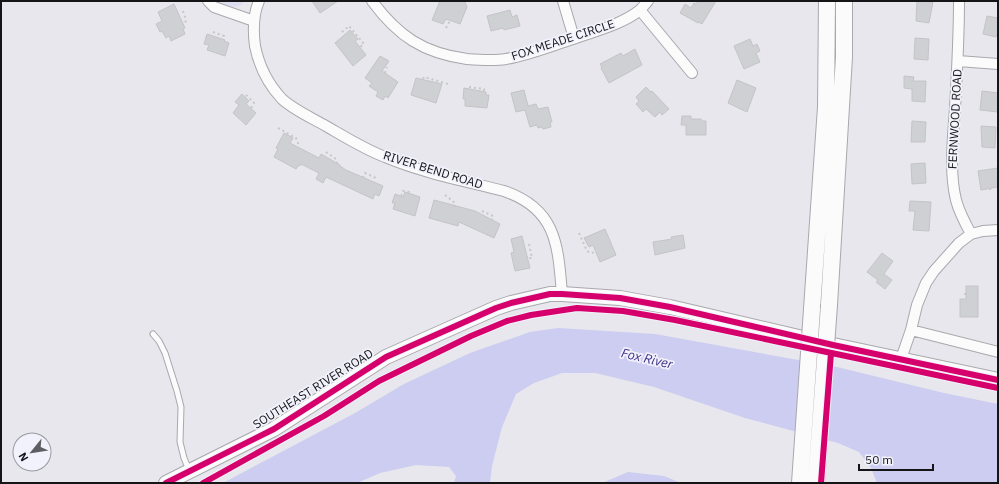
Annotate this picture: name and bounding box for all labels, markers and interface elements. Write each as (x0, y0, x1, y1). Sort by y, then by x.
street label: FOX MEADE CIRCLE (509, 16, 616, 63)
street label: FERNWOOD ROAD (944, 69, 965, 169)
street label: RIVER BEND ROAD (382, 147, 485, 192)
water label: Fox River (620, 344, 675, 373)
street label: SOUTHEAST RIVER ROAD (250, 345, 376, 432)
north arrow (12, 432, 52, 472)
scale bar (859, 446, 933, 472)
text: N (15, 450, 31, 464)
text: 50 m (865, 452, 893, 467)

